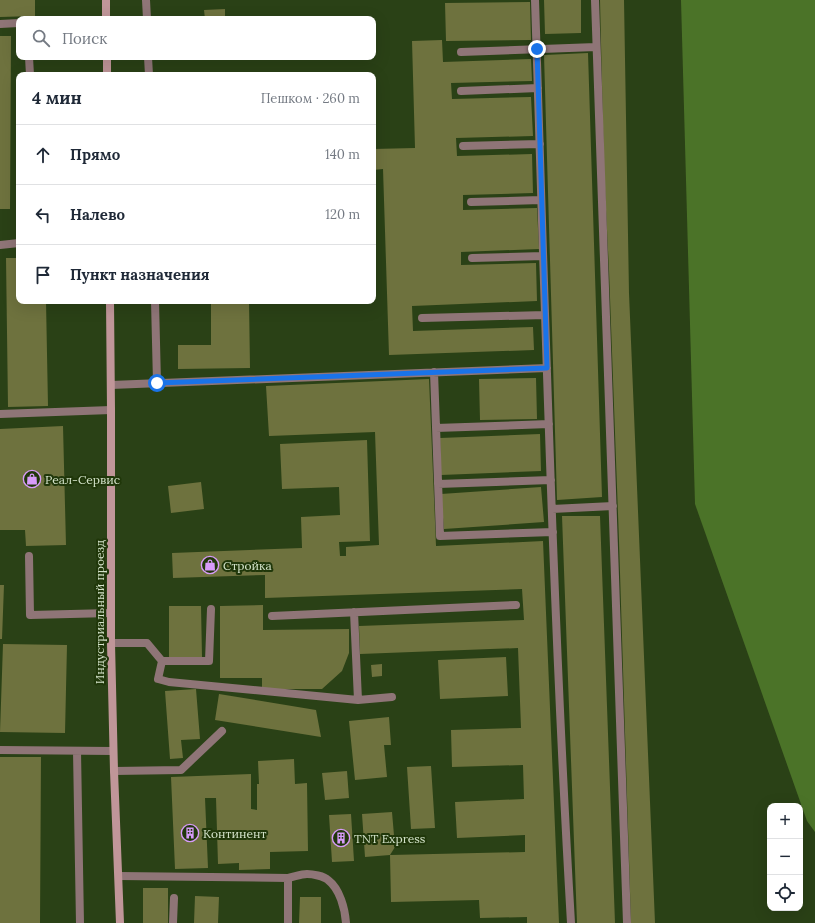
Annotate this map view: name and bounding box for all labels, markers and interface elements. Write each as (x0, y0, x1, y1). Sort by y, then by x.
search box (16, 16, 376, 60)
icon: search (30, 27, 52, 49)
text: Поиск (62, 29, 107, 48)
route end (528, 40, 546, 58)
text: 4 мин (32, 87, 82, 109)
text: Пешком · 260 m (261, 90, 360, 107)
icon: ahead (32, 144, 54, 166)
text: Прямо (70, 145, 120, 164)
text: 140 m (325, 146, 360, 163)
icon: left (32, 204, 54, 226)
text: Налево (70, 205, 125, 224)
text: 120 m (325, 206, 360, 223)
icon: arrive (32, 264, 54, 286)
text: Пункт назначения (70, 265, 210, 284)
route start (148, 374, 166, 392)
shop icon: Реал-Сервис (22, 469, 42, 489)
place label: Реал-Сервис (45, 472, 120, 487)
street label: Индустриальный проезд (92, 540, 107, 684)
shop icon: Стройка (200, 555, 220, 575)
place label: Стройка (223, 558, 272, 573)
map controls (767, 803, 803, 911)
button: + (767, 803, 803, 839)
building icon: Континент (180, 823, 200, 843)
place label: Континент (203, 826, 266, 841)
building icon: TNT Express (331, 828, 351, 848)
place label: TNT Express (354, 831, 426, 846)
button: − (767, 839, 803, 875)
button: locate (767, 875, 803, 911)

